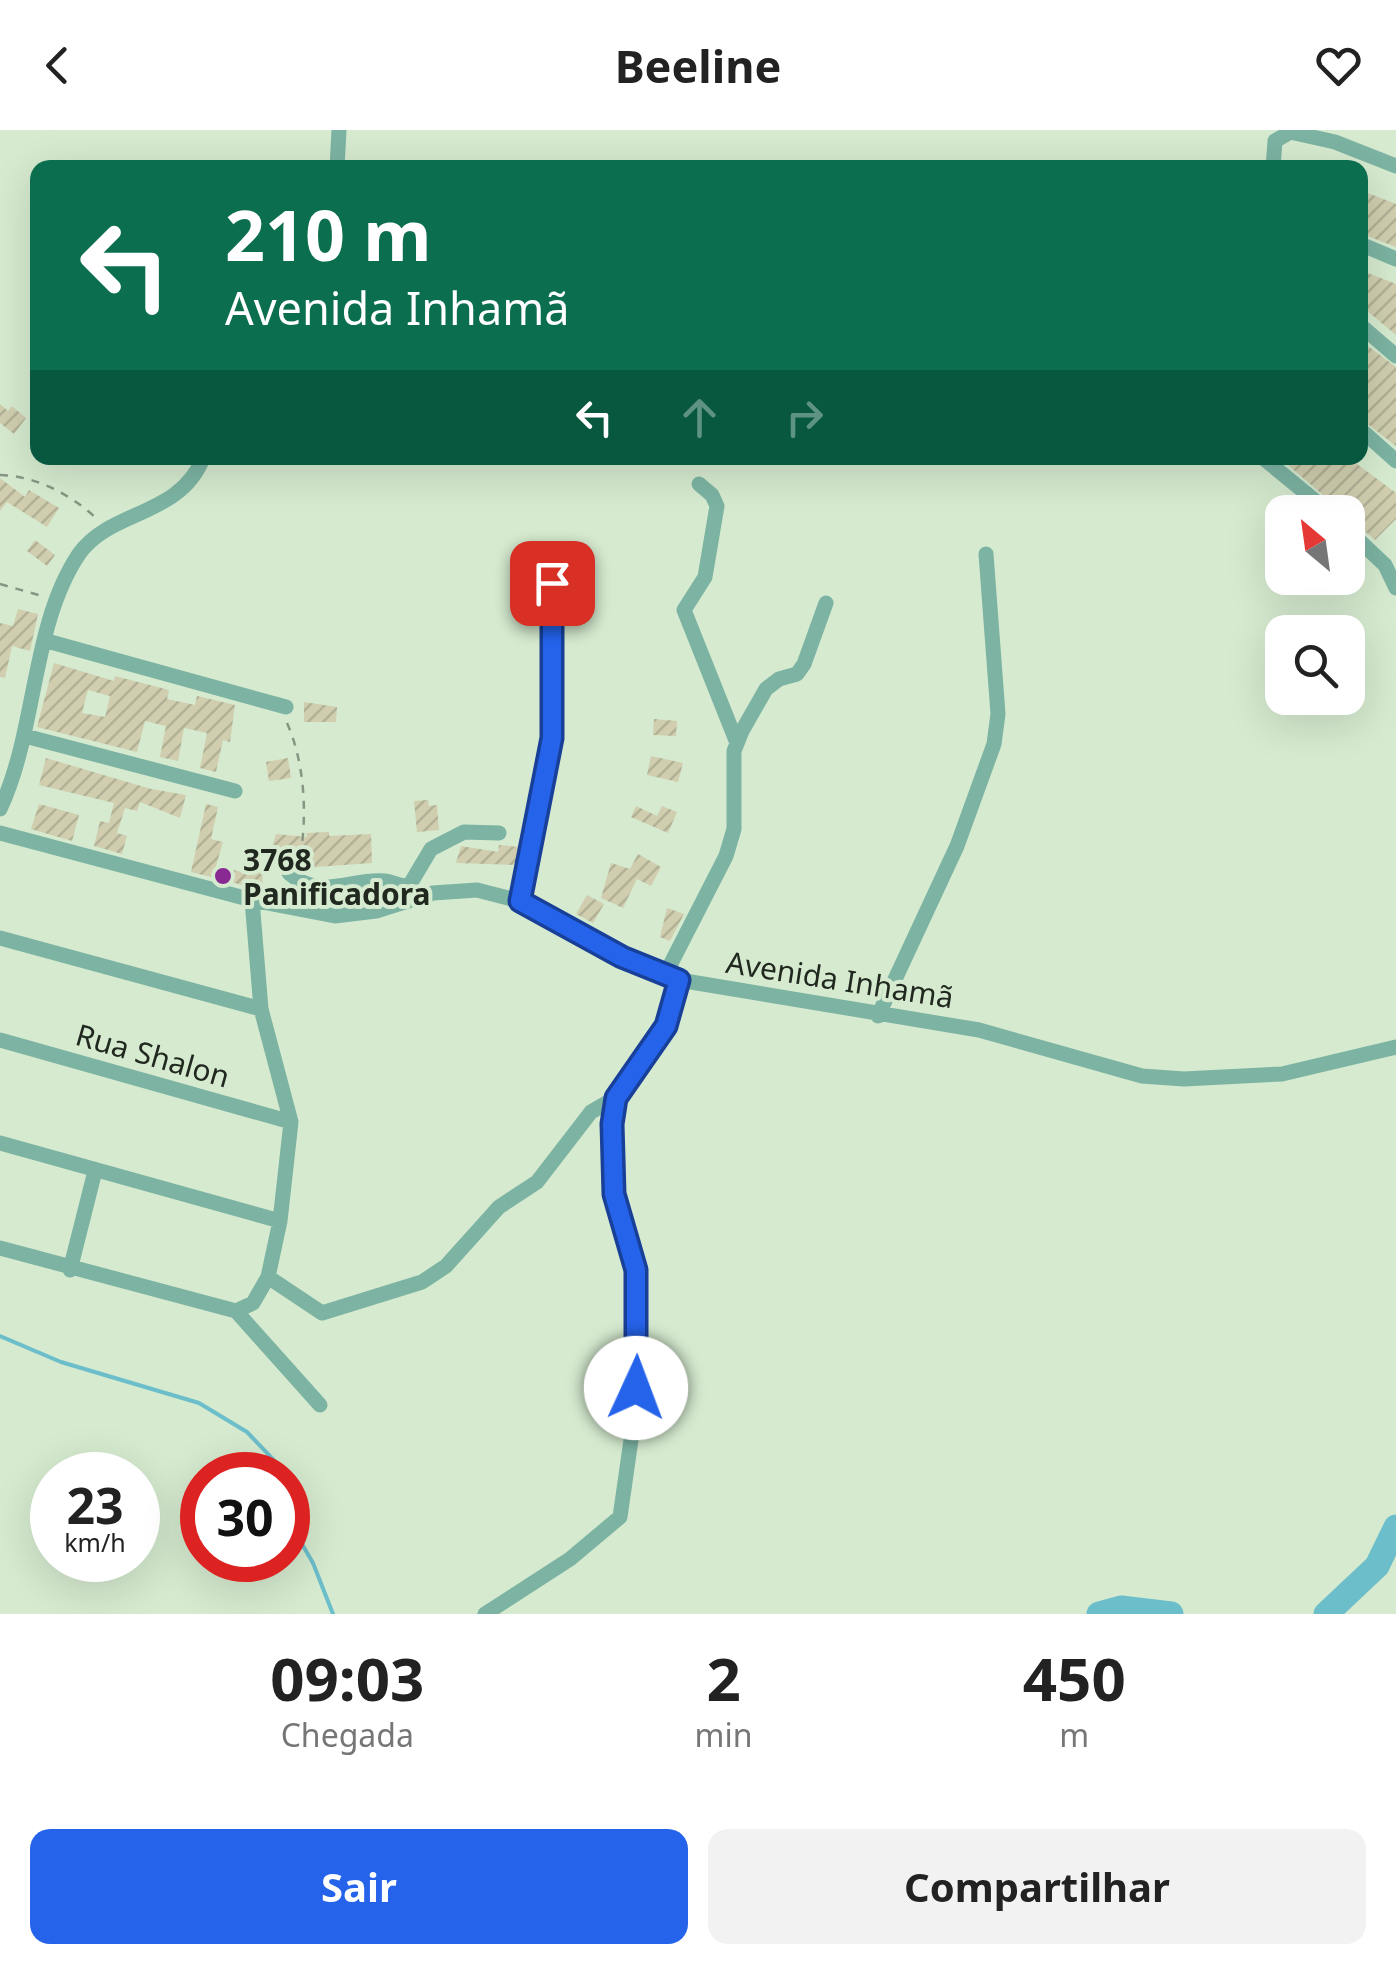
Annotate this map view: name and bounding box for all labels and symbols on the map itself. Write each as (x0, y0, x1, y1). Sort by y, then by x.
north arrow (1265, 495, 1365, 595)
pin (510, 541, 595, 626)
place label: 3768 Panificadora (243, 839, 431, 914)
marker: 3768 Panificadora (212, 865, 234, 887)
street label: Avenida Inhamã (723, 941, 957, 1017)
street label: Rua Shalon (71, 1014, 235, 1096)
position arrow (584, 1336, 688, 1440)
speed limit sign: 30 (180, 1452, 310, 1582)

